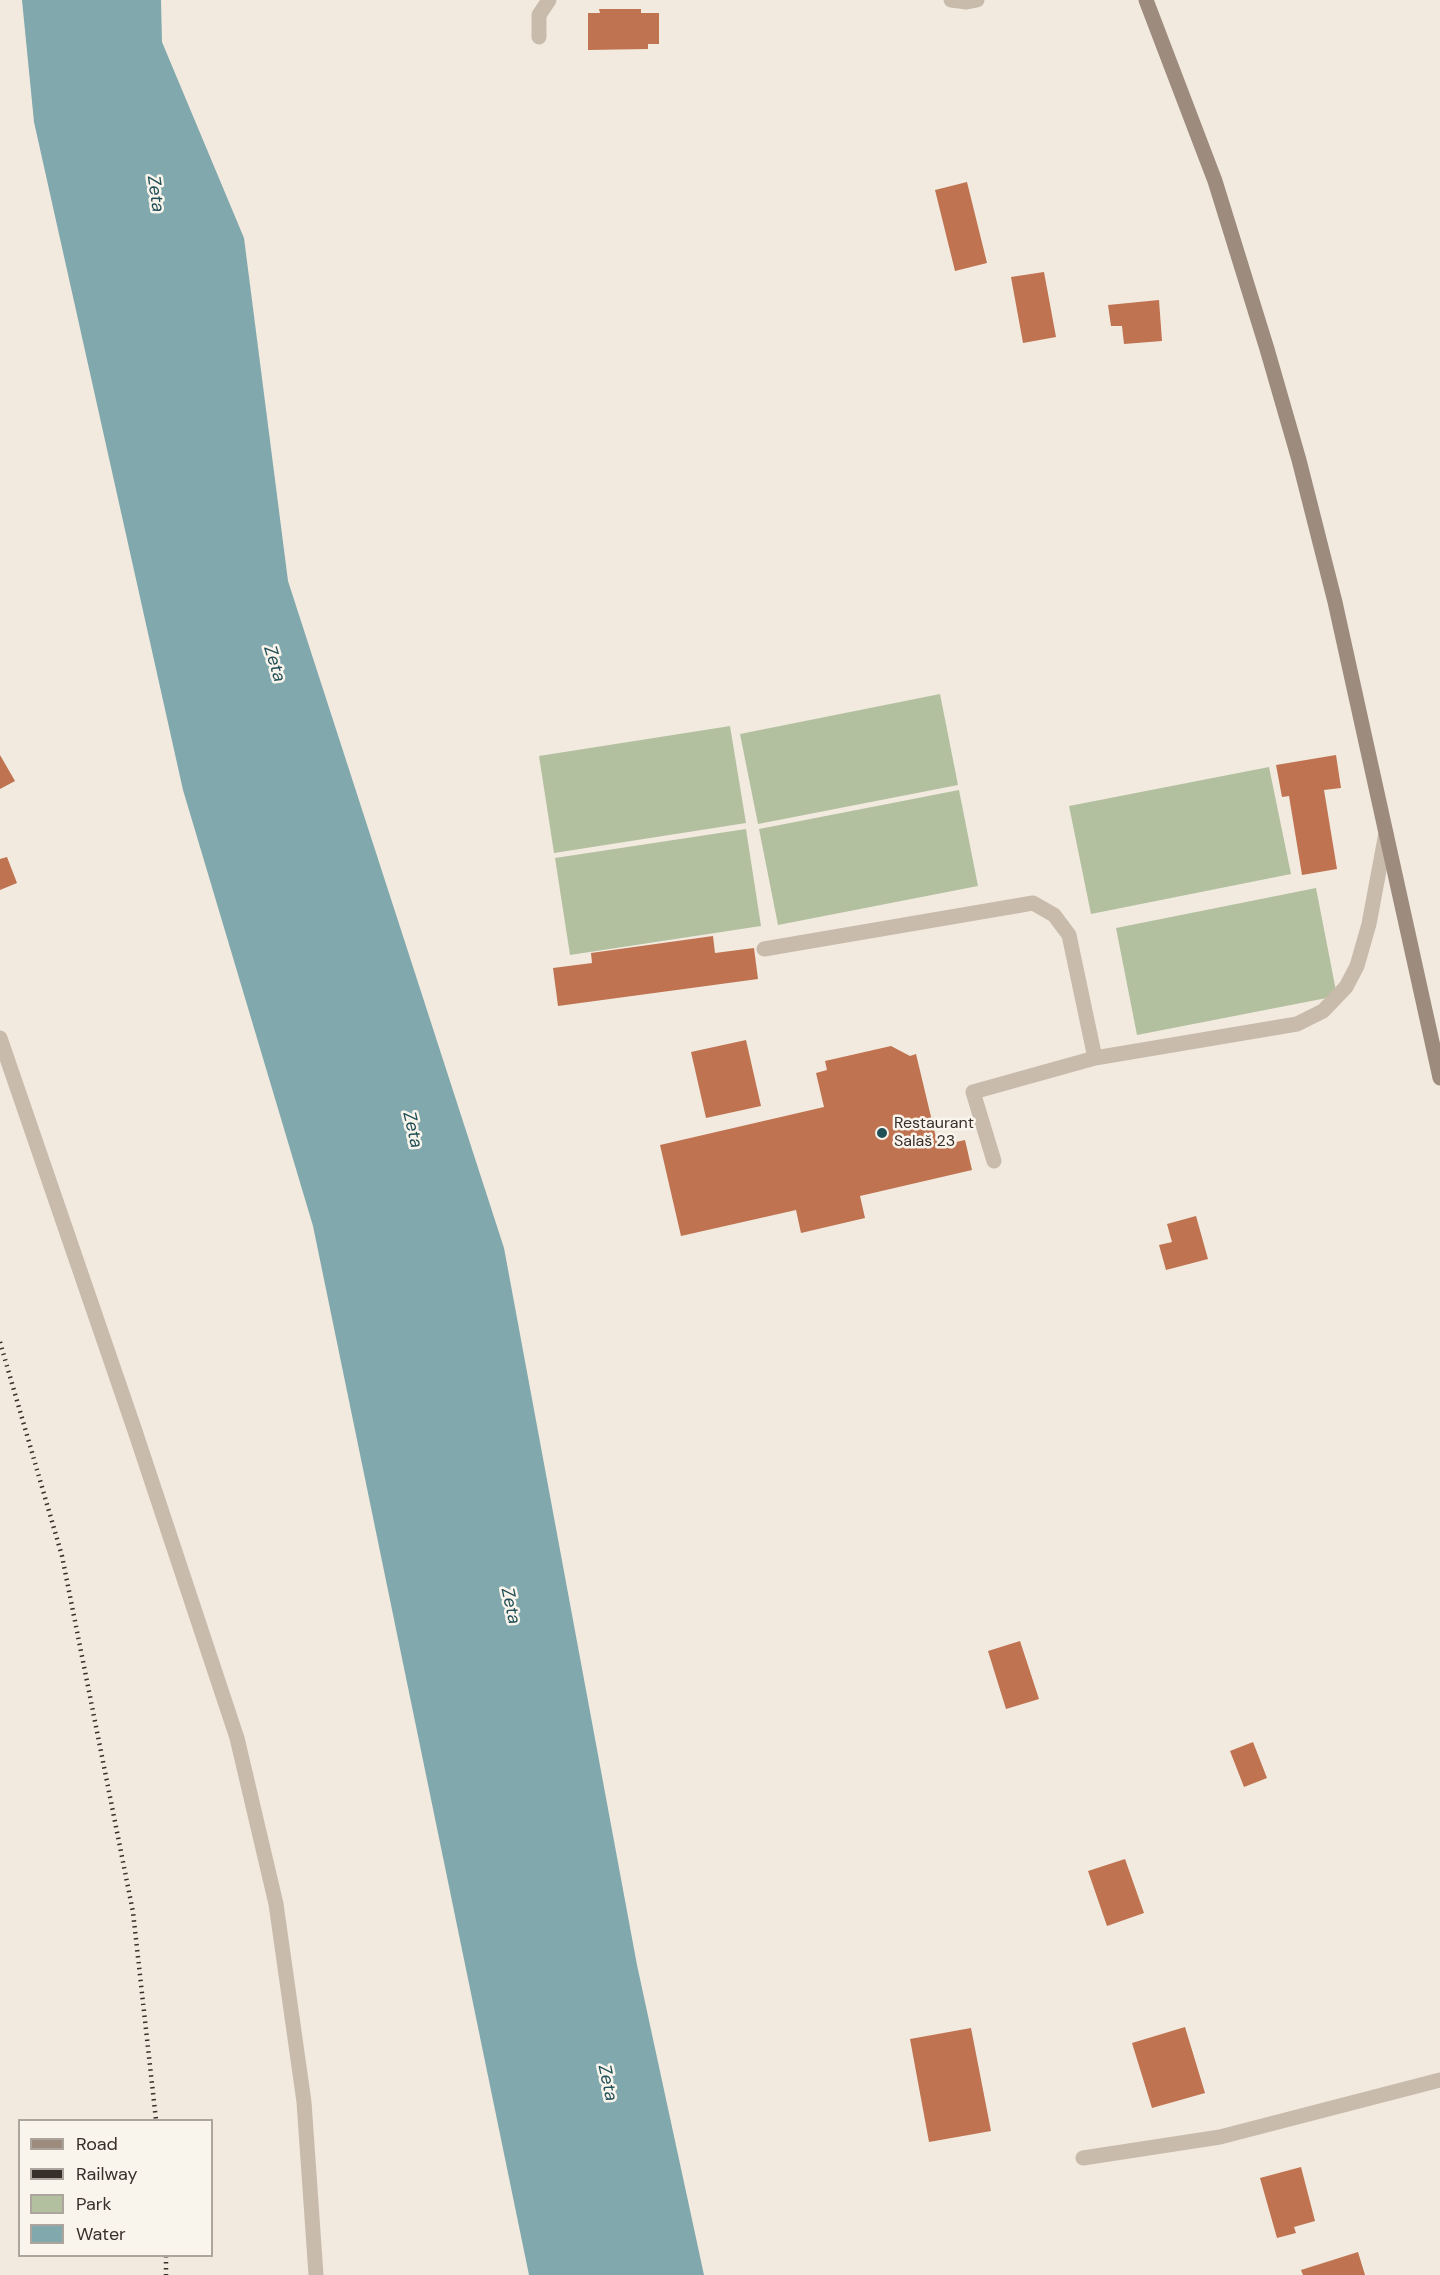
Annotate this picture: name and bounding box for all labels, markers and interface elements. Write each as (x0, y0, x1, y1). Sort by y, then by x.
water label: Zeta (142, 174, 168, 214)
water label: Zeta (258, 643, 290, 685)
water label: Zeta (397, 1110, 427, 1150)
place label: Restaurant Salaš 23 (894, 1114, 974, 1152)
marker: Restaurant Salaš 23 (875, 1126, 889, 1140)
water label: Zeta (496, 1586, 524, 1626)
water label: Zeta (593, 2063, 621, 2103)
legend (18, 2119, 213, 2257)
text: Road (76, 2132, 118, 2156)
text: Railway (76, 2162, 138, 2186)
text: Park (76, 2192, 112, 2216)
text: Water (76, 2222, 126, 2246)

